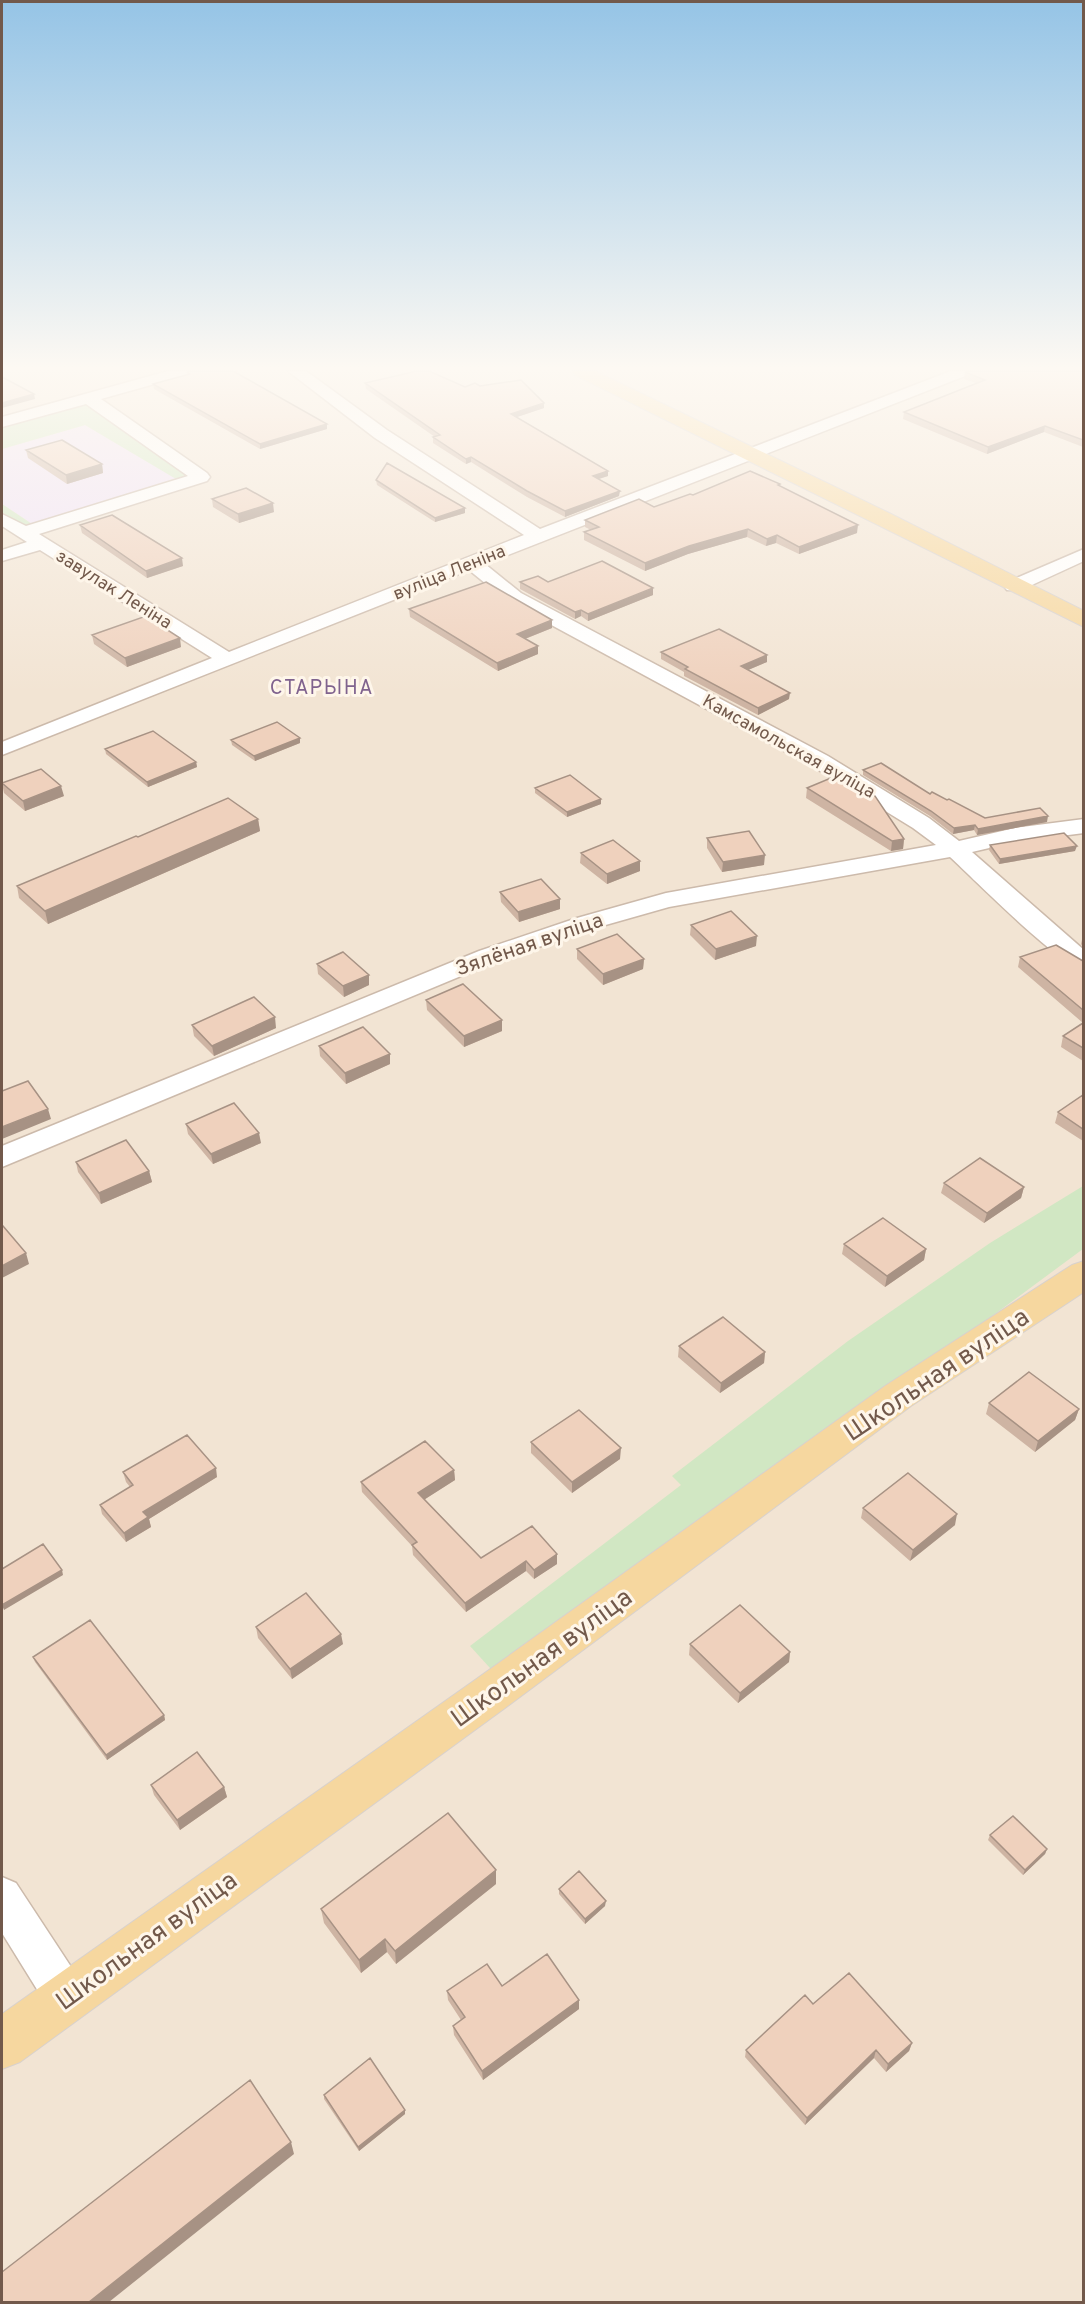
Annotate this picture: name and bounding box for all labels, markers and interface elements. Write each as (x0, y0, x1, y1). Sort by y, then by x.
street label: вуліца Леніна (390, 540, 509, 606)
street label: завулак Леніна (51, 545, 176, 635)
district label: СТАРЫНА (270, 676, 374, 702)
street label: Камсамольская вуліца (698, 690, 879, 804)
street label: Зялёная вуліца (452, 907, 607, 983)
street label: Школьная вуліца (838, 1302, 1036, 1450)
street label: Школьная вуліца (445, 1582, 640, 1736)
street label: Школьная вуліца (50, 1865, 245, 2019)

